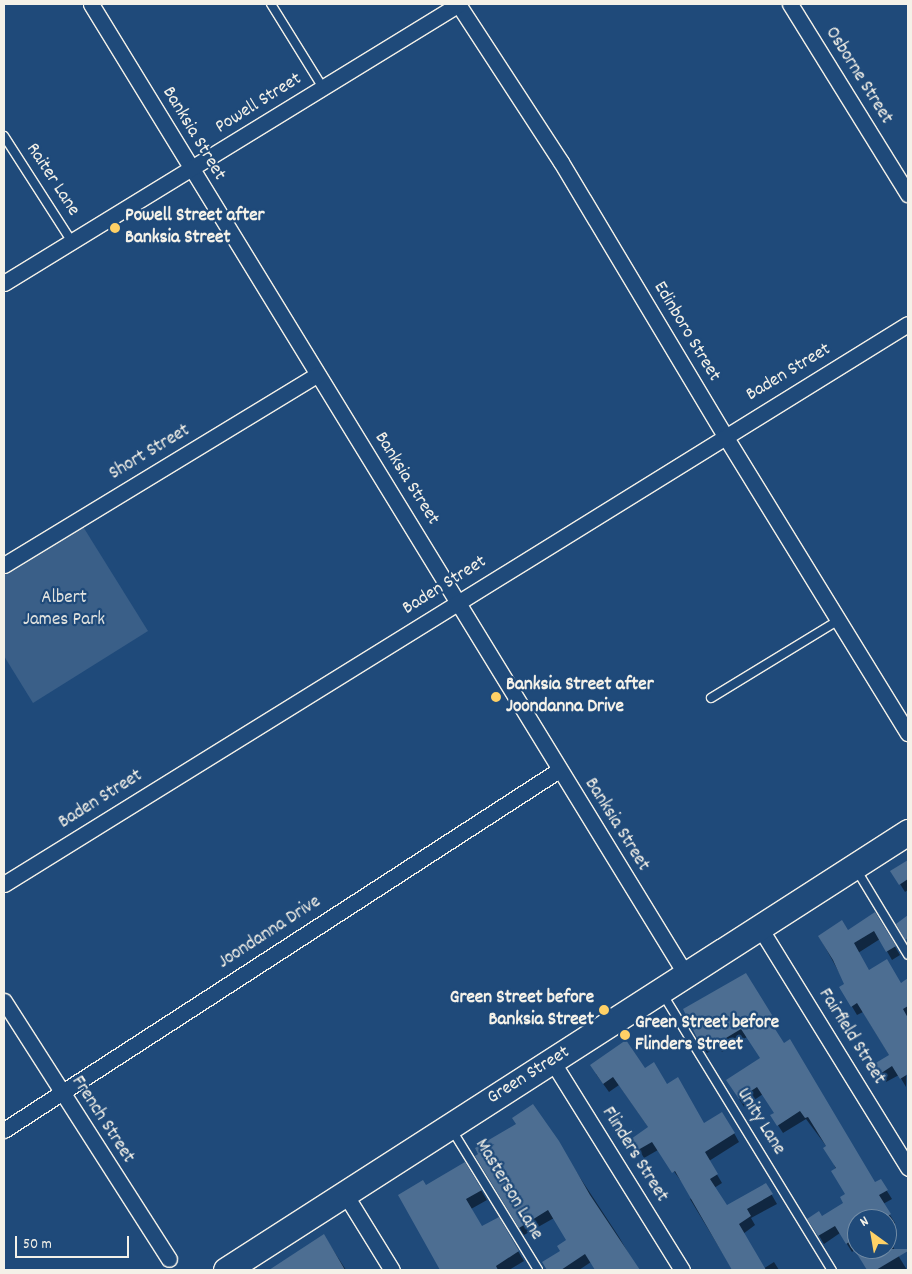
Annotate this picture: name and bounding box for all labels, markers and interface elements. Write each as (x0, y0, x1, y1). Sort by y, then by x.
street label: Osborne Street (819, 23, 897, 129)
street label: Powell Street (212, 69, 306, 139)
street label: Banksia Street (156, 83, 230, 185)
street label: Raiter Lane (20, 139, 84, 221)
place label: Powell Street after Banksia Street (125, 206, 265, 250)
marker: Powell Street after Banksia Street (109, 222, 121, 234)
street label: Edinboro Street (647, 278, 725, 386)
street label: Baden Street (743, 339, 835, 407)
street label: Short Street (106, 420, 194, 486)
street label: Banksia Street (368, 428, 444, 530)
street label: Baden Street (399, 551, 491, 621)
park label: Albert James Park (23, 588, 105, 632)
place label: Banksia Street after Joondanna Drive (506, 675, 654, 719)
marker: Banksia Street after Joondanna Drive (490, 691, 502, 703)
street label: Baden Street (55, 765, 147, 835)
street label: Banksia Street (578, 774, 654, 876)
street label: Joondanna Drive (214, 891, 326, 975)
street label: Fairfield Street (812, 985, 890, 1089)
place label: Green Street before Banksia Street (450, 988, 594, 1032)
marker: Green Street before Banksia Street (598, 1004, 610, 1016)
place label: Green Street before Flinders Street (635, 1013, 779, 1057)
marker: Green Street before Flinders Street (619, 1029, 631, 1041)
street label: Green Street (484, 1042, 574, 1110)
street label: French Street (65, 1072, 139, 1168)
street label: Unity Lane (731, 1084, 789, 1160)
street label: Flinders Street (596, 1103, 672, 1207)
street label: Masterson Lane (469, 1135, 547, 1245)
north arrow (847, 1209, 897, 1259)
text: N (856, 1212, 873, 1232)
scale bar (18, 1226, 131, 1258)
text: 50 m (23, 1234, 52, 1256)

